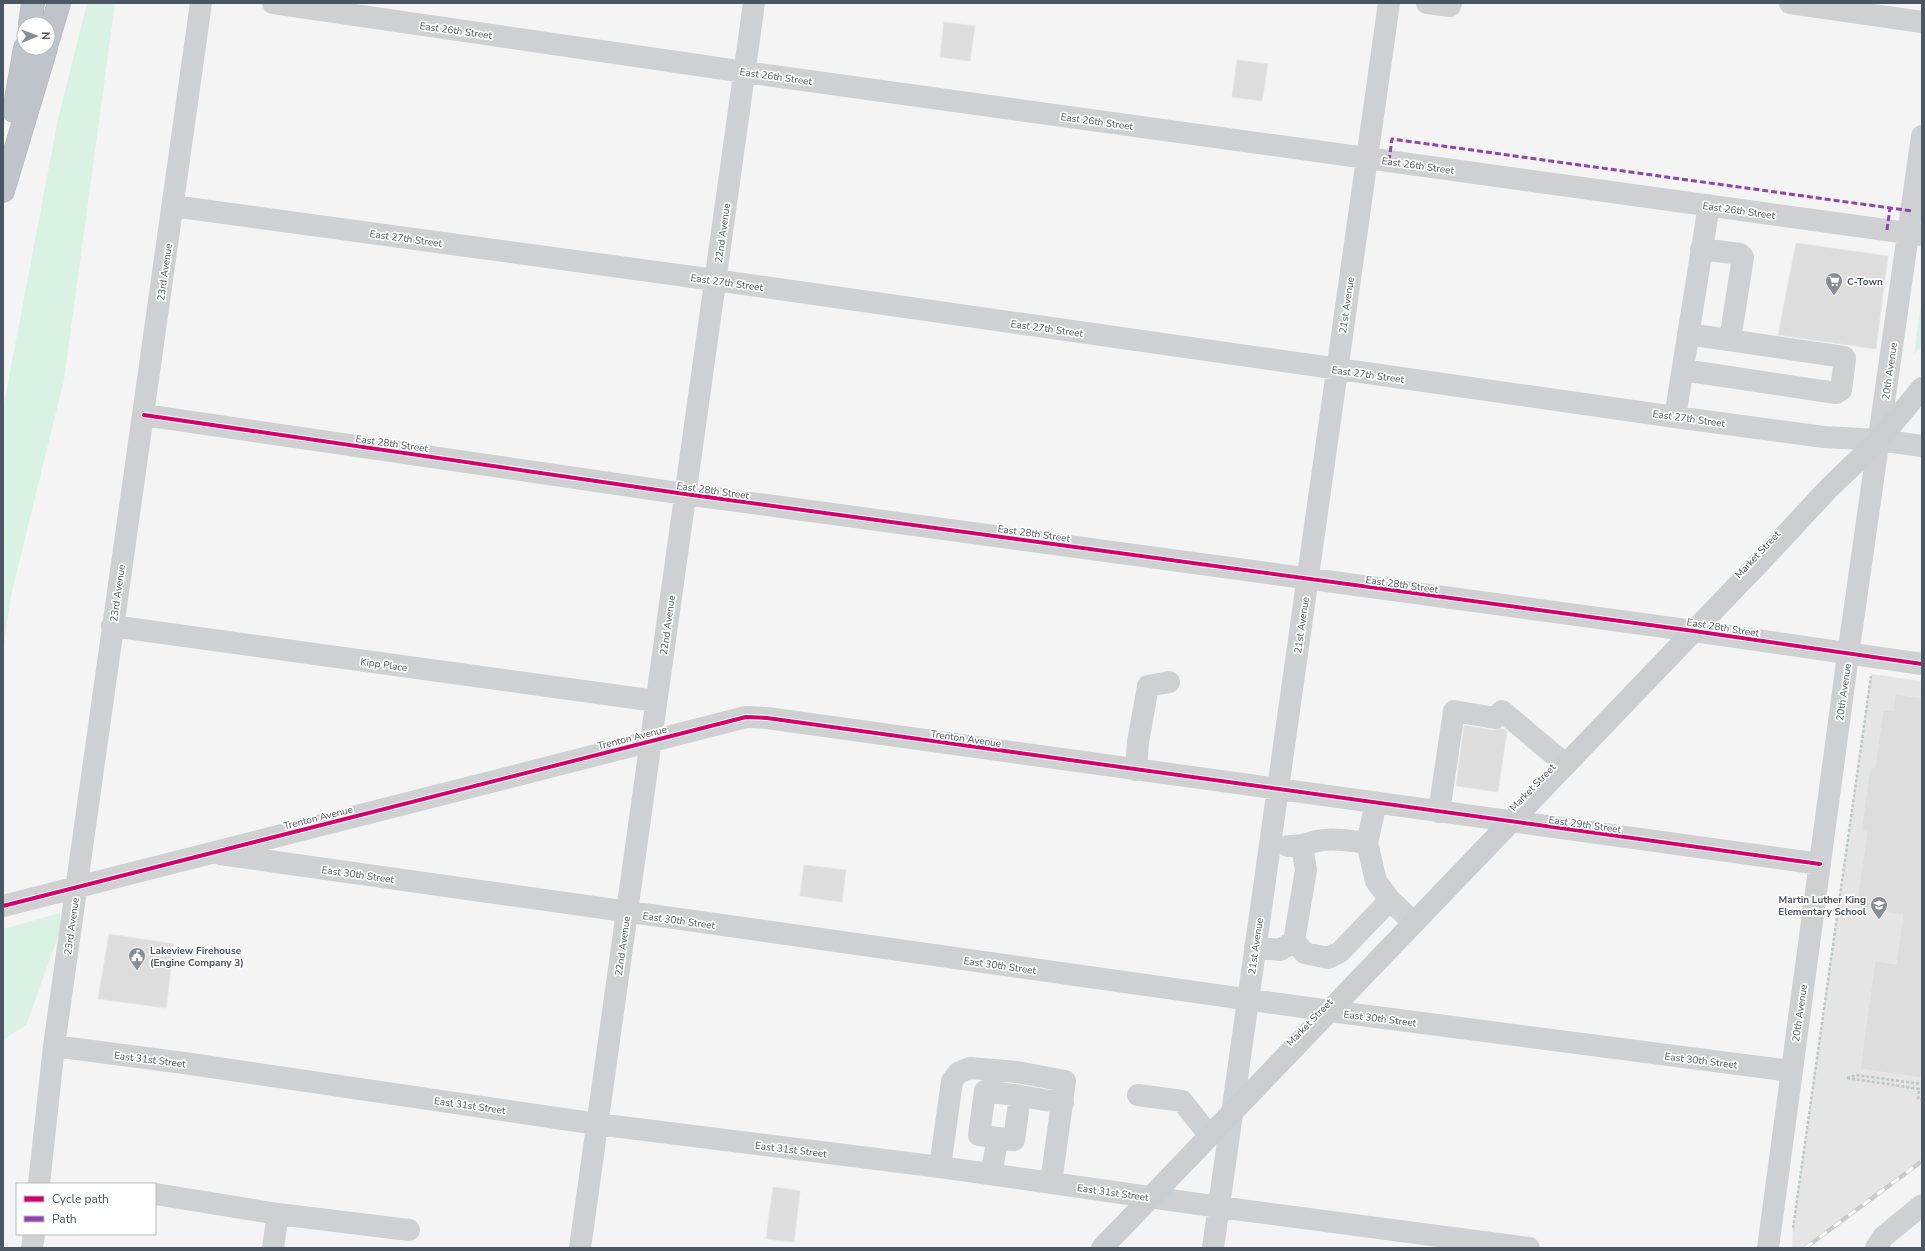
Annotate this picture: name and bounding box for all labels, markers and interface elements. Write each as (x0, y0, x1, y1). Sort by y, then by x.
north arrow (16, 16, 56, 56)
street label: East 26th Street (419, 19, 493, 43)
text: N (38, 32, 53, 40)
street label: East 26th Street (739, 65, 813, 89)
street label: East 26th Street (1060, 110, 1134, 134)
street label: East 26th Street (1381, 154, 1455, 178)
street label: East 26th Street (1702, 199, 1776, 223)
street label: 22nd Avenue (712, 202, 734, 264)
street label: East 27th Street (369, 227, 443, 251)
street label: 23rd Avenue (154, 242, 176, 302)
street label: East 27th Street (690, 271, 764, 295)
supermarket icon: C-Town (1824, 271, 1844, 296)
place label: C-Town (1847, 275, 1883, 289)
street label: 21st Avenue (1336, 276, 1358, 334)
street label: East 27th Street (1010, 317, 1084, 341)
street label: 20th Avenue (1879, 342, 1901, 401)
street label: East 27th Street (1331, 363, 1405, 387)
street label: East 27th Street (1652, 407, 1726, 431)
street label: East 28th Street (355, 432, 429, 456)
street label: East 28th Street (676, 479, 750, 503)
street label: East 28th Street (997, 522, 1071, 546)
street label: Market Street (1732, 527, 1784, 582)
street label: 23rd Avenue (107, 563, 129, 623)
street label: East 28th Street (1365, 573, 1439, 597)
street label: 22nd Avenue (657, 594, 679, 656)
street label: 21st Avenue (1291, 596, 1313, 654)
street label: East 28th Street (1686, 615, 1760, 641)
street label: Kipp Place (359, 655, 408, 675)
street label: 20th Avenue (1833, 663, 1855, 722)
street label: Trenton Avenue (596, 723, 668, 753)
street label: Trenton Avenue (930, 727, 1002, 751)
street label: Market Street (1507, 761, 1559, 814)
street label: Trenton Avenue (282, 803, 354, 833)
street label: East 29th Street (1548, 813, 1622, 837)
street label: East 30th Street (321, 863, 395, 887)
place label: Martin Luther King Elementary School (1778, 893, 1867, 919)
school or university icon: Martin Luther King Elementary School (1869, 895, 1889, 920)
street label: 23rd Avenue (61, 896, 83, 956)
street label: East 30th Street (642, 909, 716, 933)
street label: 22nd Avenue (612, 915, 634, 977)
street label: 21st Avenue (1245, 917, 1267, 975)
place label: Lakeview Firehouse (Engine Company 3) (150, 944, 244, 970)
public building icon: Lakeview Firehouse (Engine Company 3) (127, 946, 147, 971)
street label: East 30th Street (963, 954, 1037, 978)
street label: 20th Avenue (1789, 984, 1811, 1043)
street label: Market Street (1284, 996, 1336, 1049)
street label: East 30th Street (1343, 1008, 1417, 1030)
street label: East 31st Street (113, 1049, 187, 1071)
street label: East 30th Street (1664, 1050, 1738, 1072)
street label: East 31st Street (433, 1094, 507, 1118)
street label: East 31st Street (754, 1139, 828, 1161)
street label: East 31st Street (1076, 1181, 1150, 1205)
legend (16, 1183, 156, 1235)
text: Cycle path (52, 1191, 109, 1207)
text: Path (52, 1211, 77, 1227)

